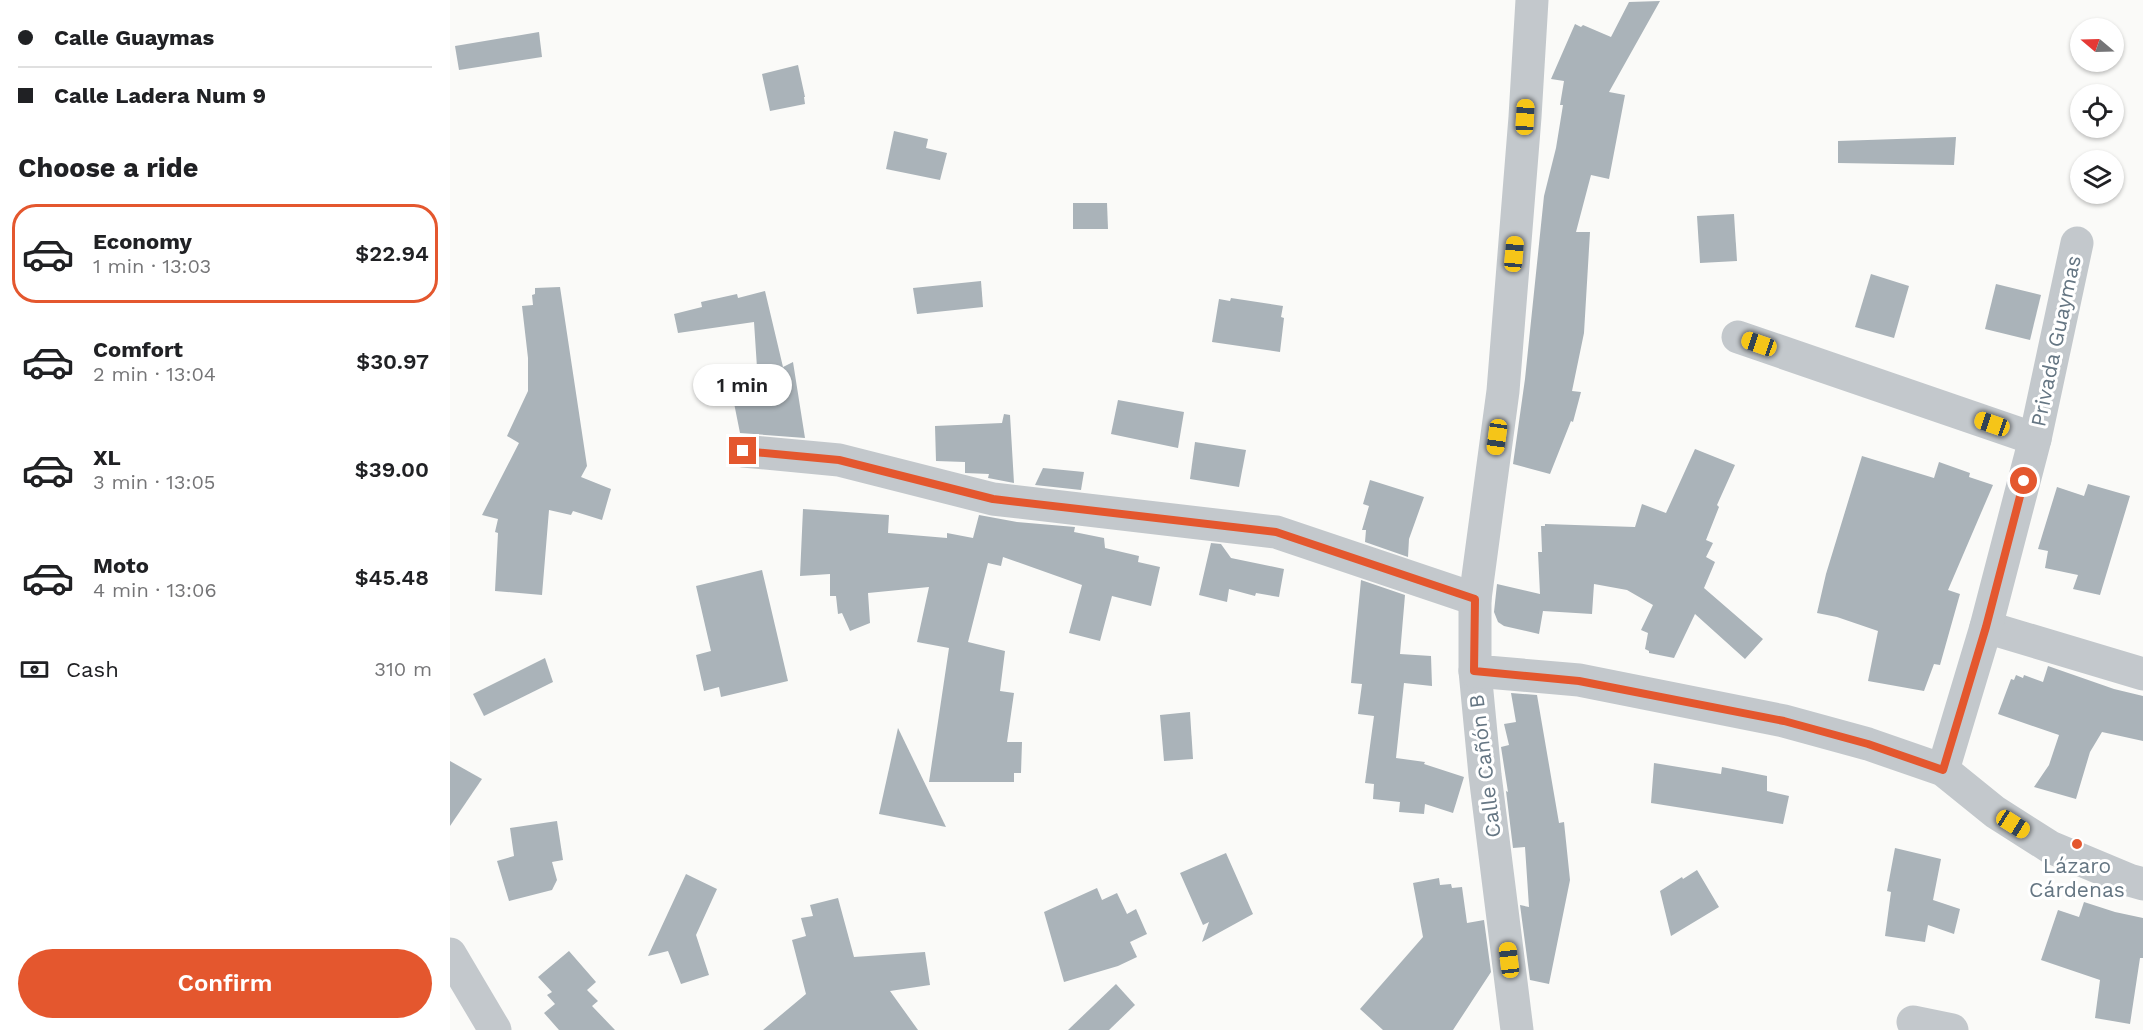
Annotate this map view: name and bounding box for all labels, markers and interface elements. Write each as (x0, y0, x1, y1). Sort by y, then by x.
north arrow (2070, 18, 2124, 72)
map controls (2070, 18, 2124, 204)
text: Calle Guaymas (54, 25, 214, 50)
text: Calle Ladera Num 9 (54, 83, 266, 108)
button: locate (2070, 84, 2124, 138)
car (1515, 99, 1535, 135)
button: layers (2070, 150, 2124, 204)
text: Choose a ride (18, 152, 198, 184)
icon: car (21, 227, 75, 281)
text: Economy (93, 229, 192, 254)
car (1503, 235, 1525, 273)
text: $22.94 (355, 241, 429, 266)
street label: Privada Guaymas (2025, 253, 2086, 429)
text: 1 min · 13:03 (93, 254, 211, 278)
car (1739, 330, 1779, 358)
icon: car (21, 335, 75, 389)
text: Comfort (93, 337, 183, 362)
text: $30.97 (356, 349, 429, 374)
text: 2 min · 13:04 (93, 362, 216, 386)
callout: 1 min (694, 364, 792, 406)
text: 1 min (717, 373, 768, 397)
car (1972, 410, 2012, 438)
car (1486, 418, 1508, 456)
route end (729, 437, 756, 464)
icon: car (21, 443, 75, 497)
text: XL (93, 445, 121, 470)
text: $39.00 (355, 457, 429, 482)
route start (2010, 467, 2037, 494)
text: 3 min · 13:05 (93, 470, 215, 494)
icon: car (21, 551, 75, 605)
text: Moto (93, 553, 149, 578)
text: $45.48 (355, 565, 429, 590)
text: 4 min · 13:06 (93, 578, 217, 602)
icon: cash (18, 653, 51, 686)
text: Cash (66, 657, 119, 682)
text: 310 m (374, 657, 432, 681)
street label: Calle Cañón B (1463, 693, 1506, 839)
car (1993, 807, 2033, 841)
marker: Lázaro Cárdenas (2070, 837, 2084, 851)
place label: Lázaro Cárdenas (2029, 853, 2125, 902)
car (1498, 941, 1520, 979)
button: Confirm (18, 949, 432, 1018)

